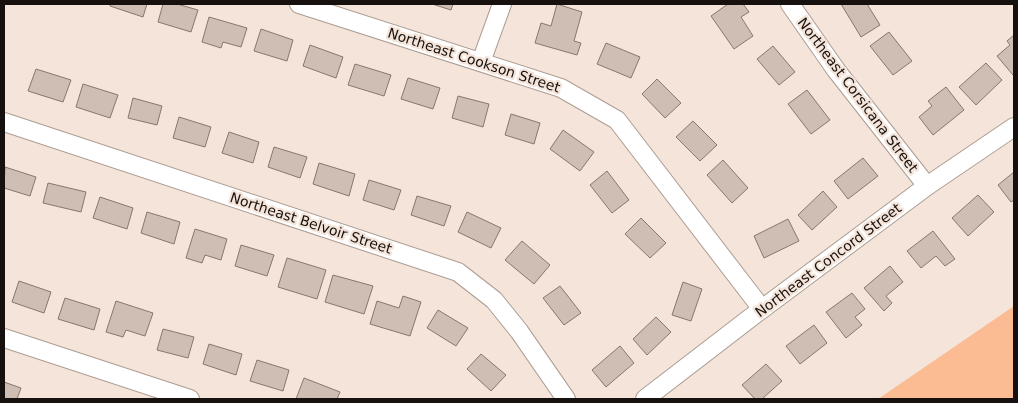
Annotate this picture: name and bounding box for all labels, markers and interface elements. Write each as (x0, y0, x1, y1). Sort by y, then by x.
street label: Northeast Corsicana Street (795, 14, 922, 176)
street label: Northeast Cookson Street (386, 25, 563, 96)
street label: Northeast Belvoir Street (228, 189, 394, 257)
street label: Northeast Concord Street (752, 200, 904, 320)

